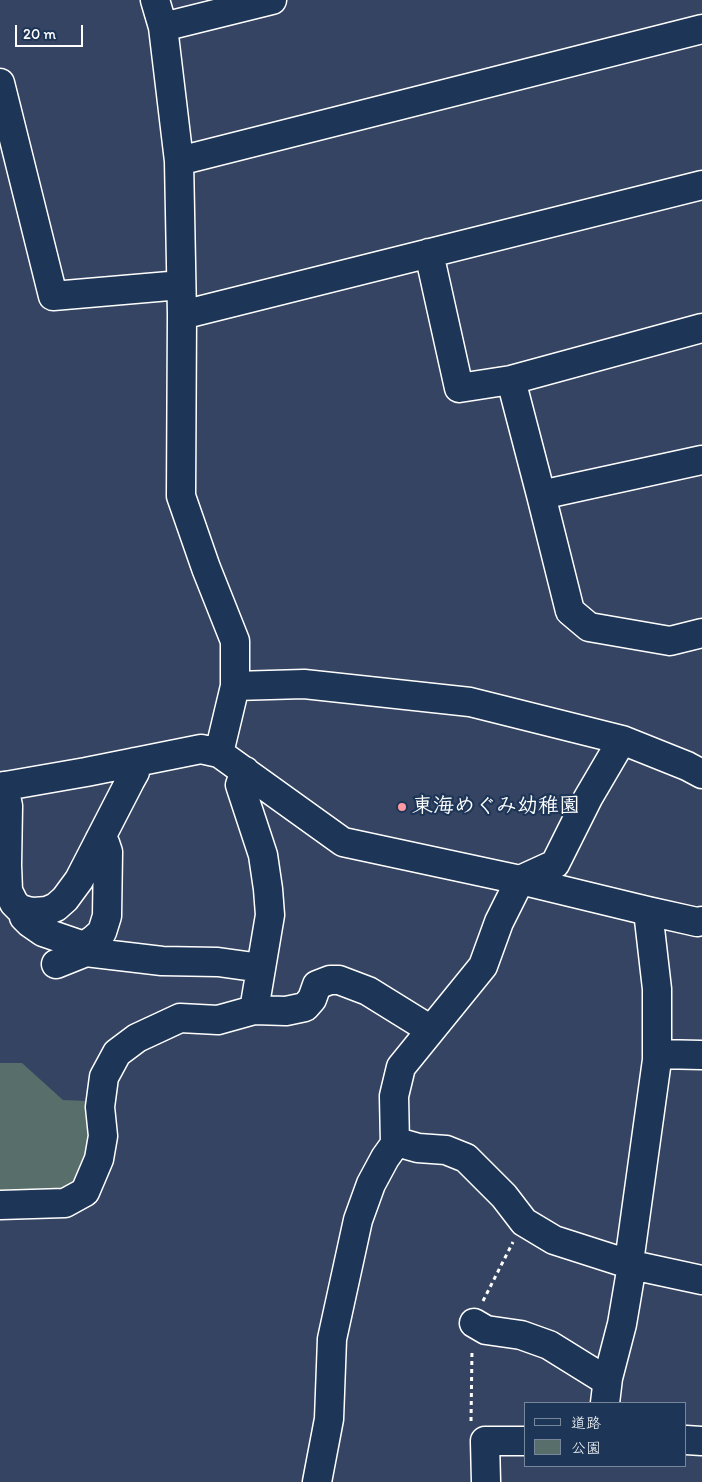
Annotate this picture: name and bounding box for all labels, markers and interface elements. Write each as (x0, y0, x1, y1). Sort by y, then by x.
scale bar (18, 15, 85, 47)
text: 20 m (23, 25, 56, 43)
place label: 東海めぐみ幼稚園 (412, 794, 580, 820)
marker: 東海めぐみ幼稚園 (396, 801, 408, 813)
legend (524, 1402, 687, 1467)
text: 道路 (571, 1414, 601, 1432)
text: 公園 (571, 1439, 601, 1457)

